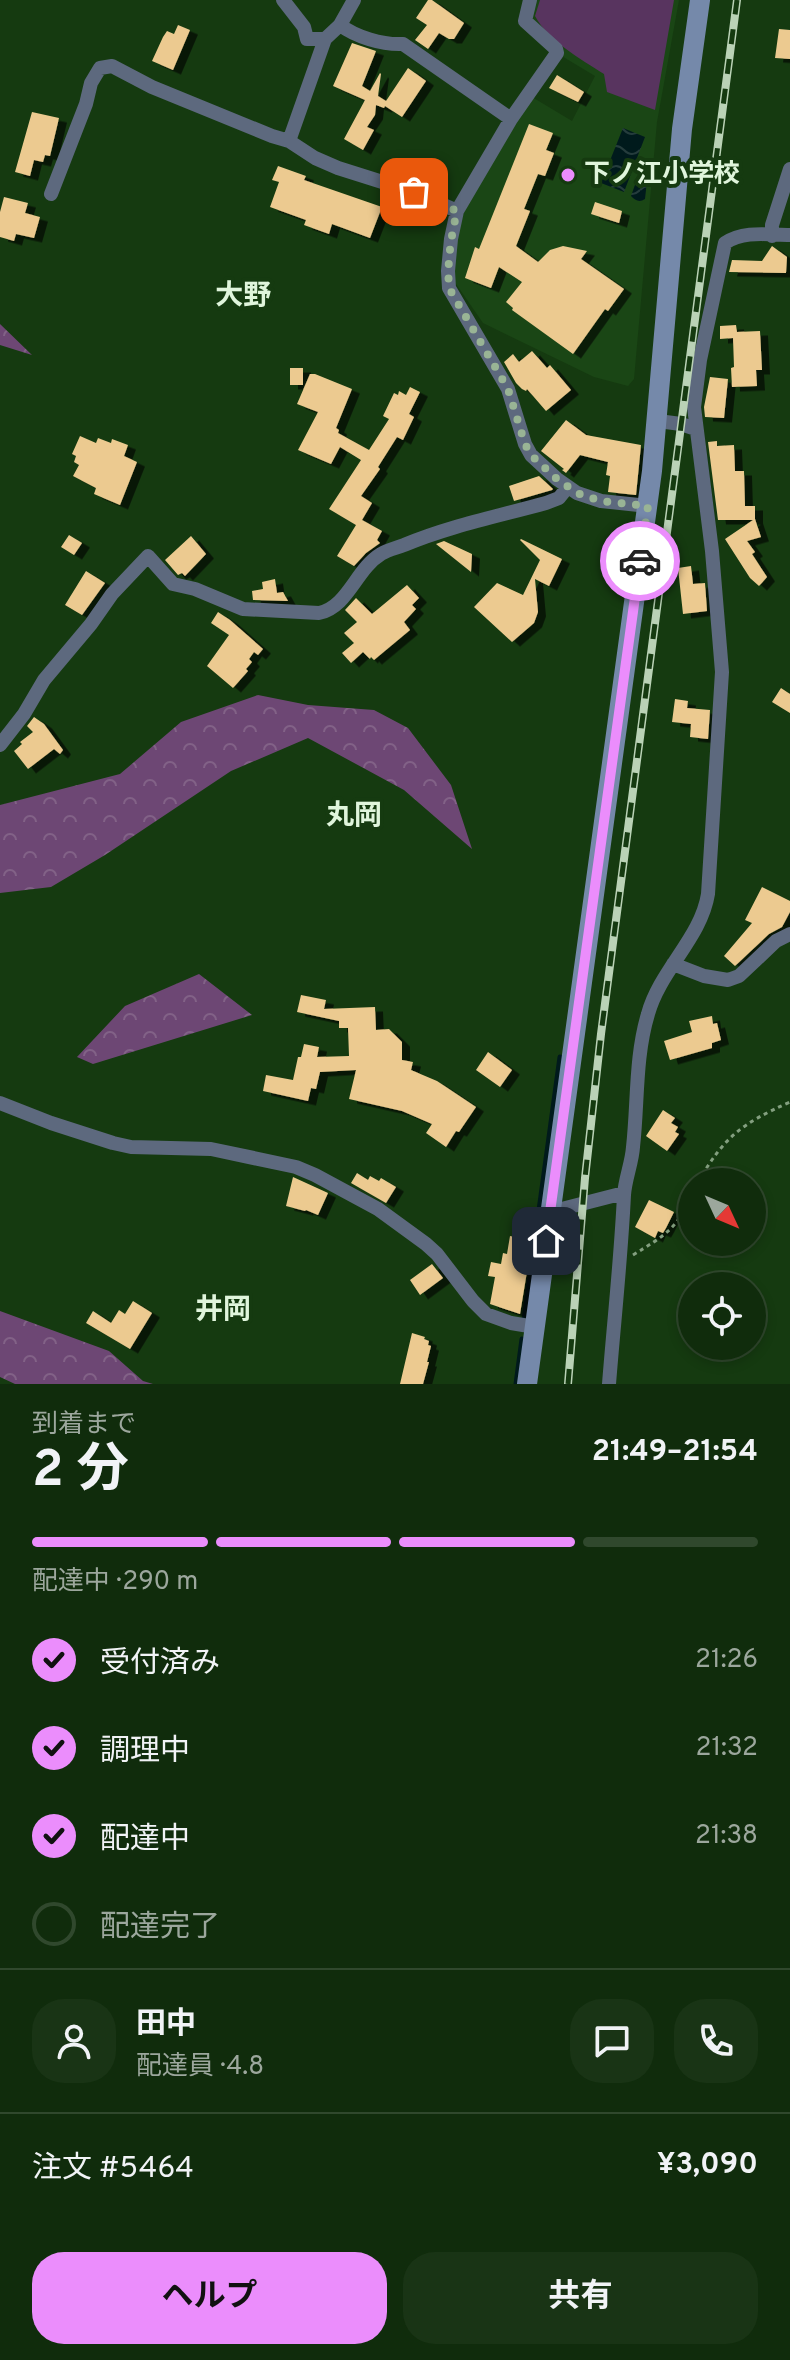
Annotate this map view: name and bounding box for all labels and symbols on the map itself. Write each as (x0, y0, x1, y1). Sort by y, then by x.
pin (380, 158, 448, 226)
place label: 下ノ江小学校 (584, 159, 740, 192)
marker: 下ノ江小学校 (559, 166, 577, 184)
district label: 大野 (215, 279, 271, 315)
courier (600, 521, 680, 601)
district label: 丸岡 (326, 799, 382, 835)
north arrow (678, 1168, 766, 1256)
pin (512, 1207, 580, 1275)
district label: 井岡 (195, 1293, 251, 1329)

